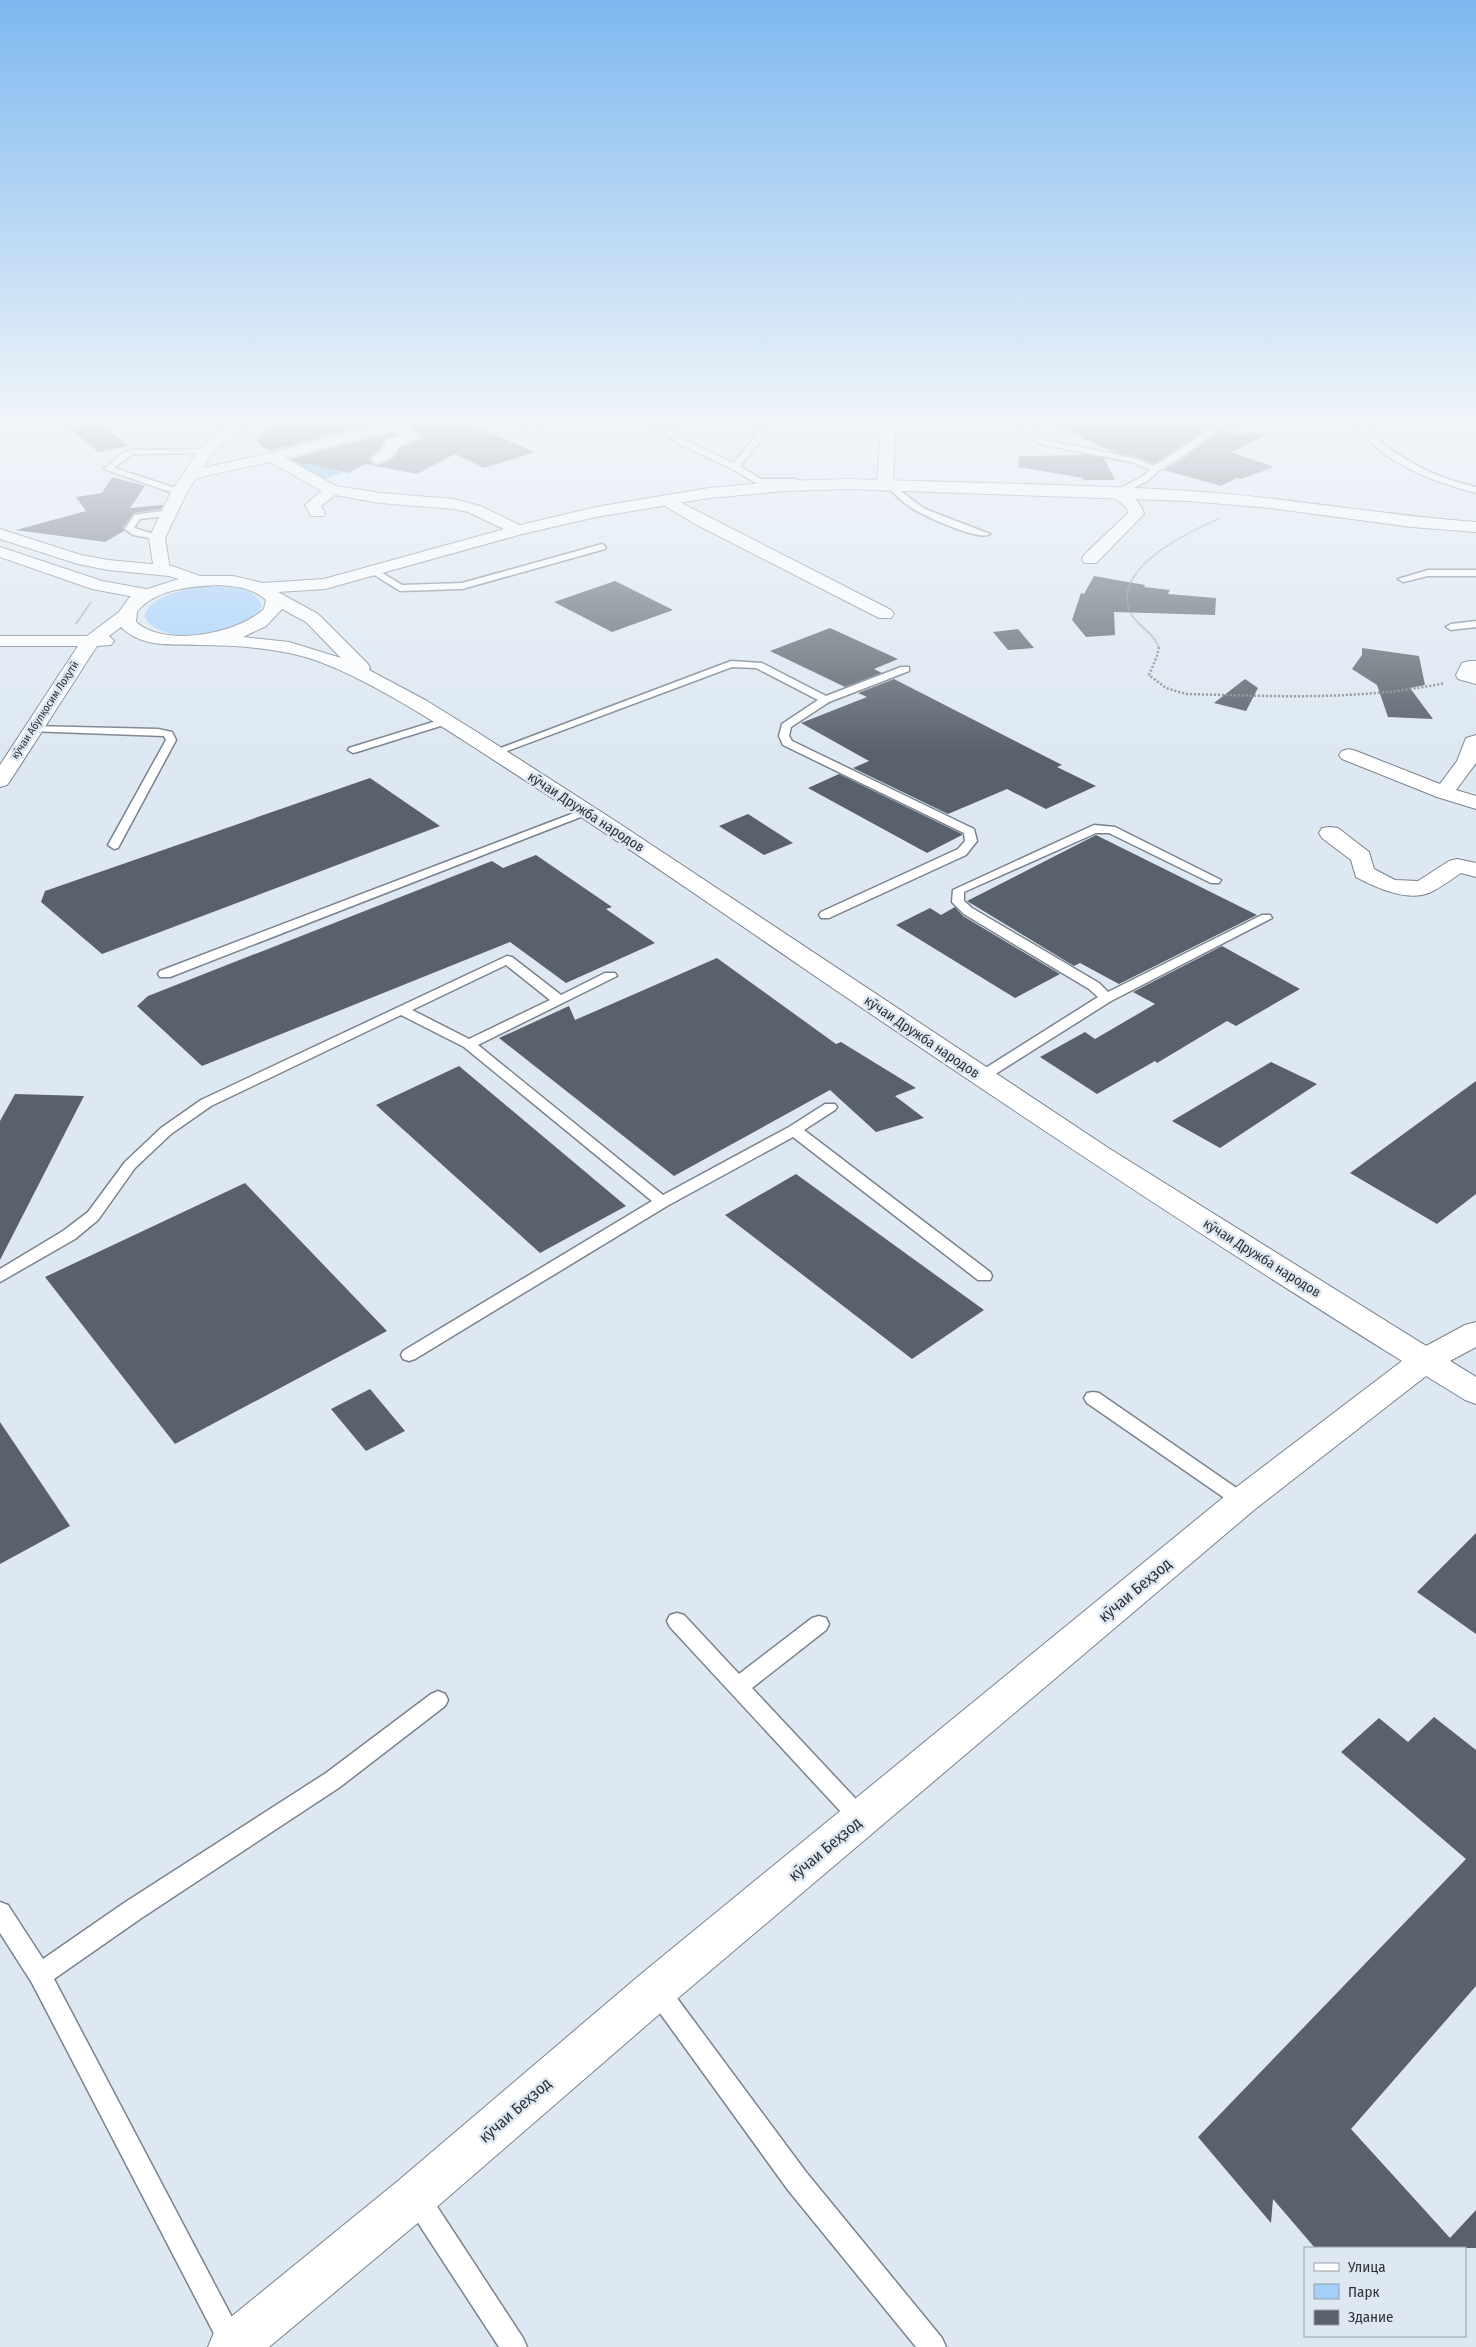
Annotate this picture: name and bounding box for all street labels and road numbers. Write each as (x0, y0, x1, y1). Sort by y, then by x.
street label: кӯчаи Абулқосим Лоҳутӣ (8, 658, 82, 761)
street label: кӯчаи Дружба народов (525, 768, 647, 856)
street label: кӯчаи Дружба народов (861, 992, 983, 1082)
street label: кӯчаи Дружба народов (1200, 1215, 1324, 1301)
street label: кӯчаи Беҳзод (1095, 1554, 1175, 1626)
street label: кӯчаи Беҳзод (785, 1813, 865, 1885)
street label: кӯчаи Беҳзод (475, 2074, 555, 2146)

